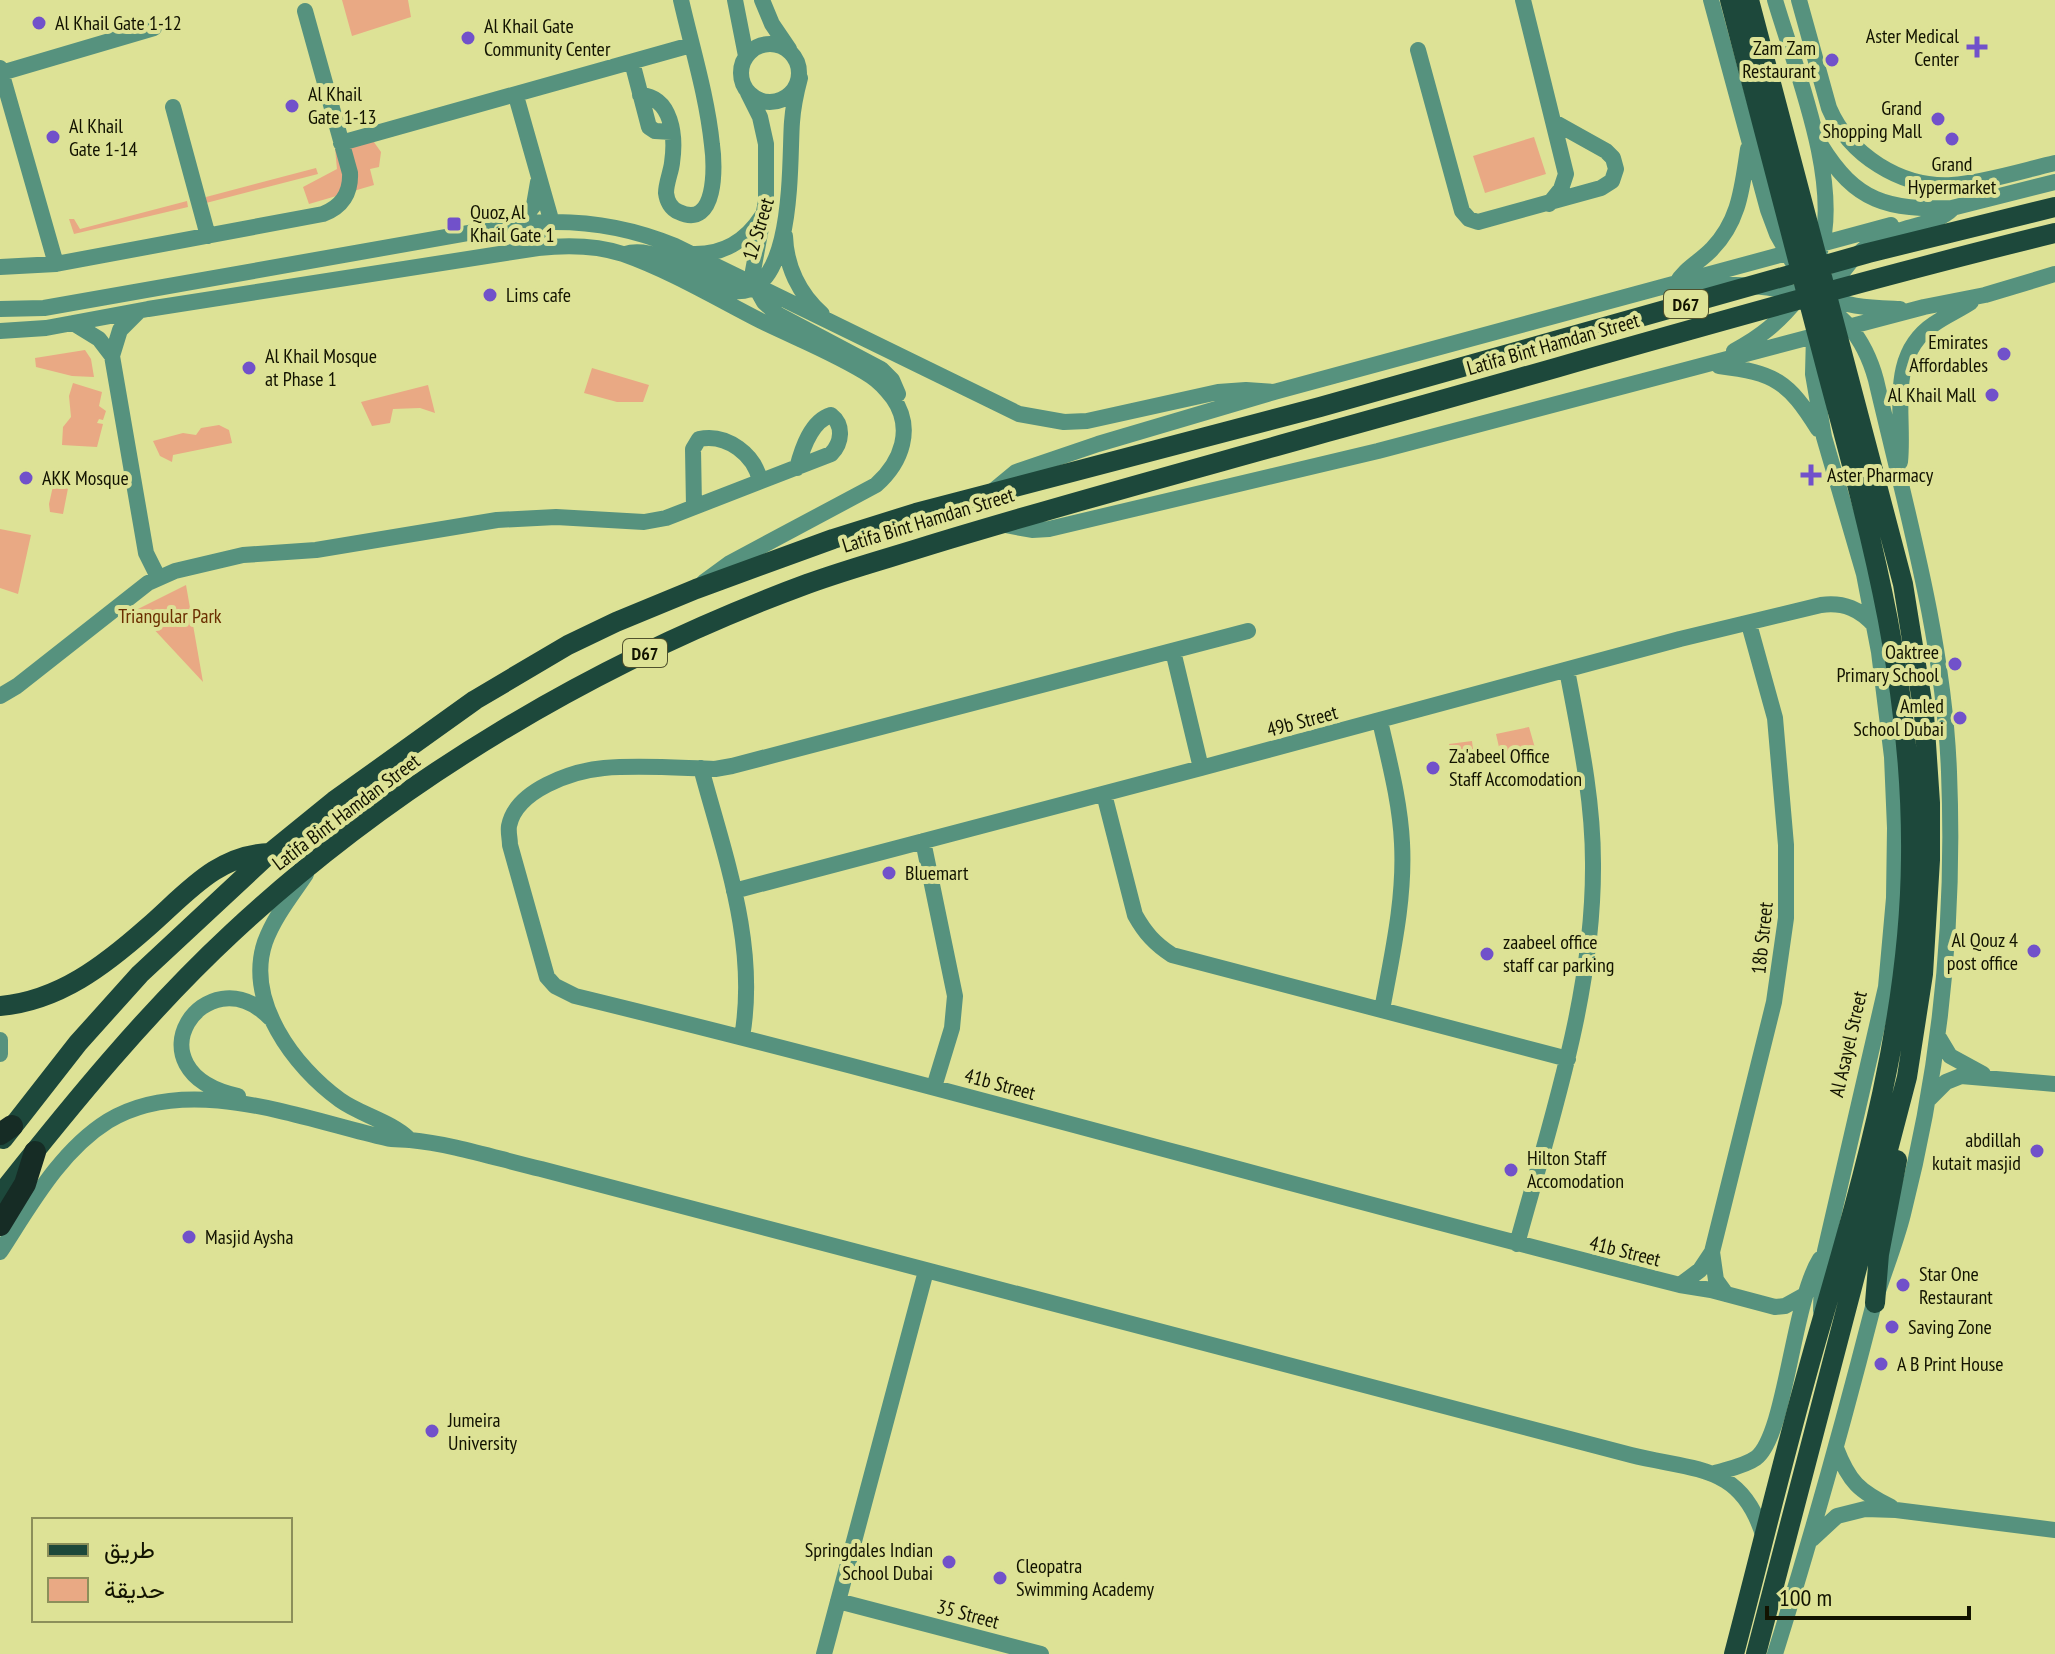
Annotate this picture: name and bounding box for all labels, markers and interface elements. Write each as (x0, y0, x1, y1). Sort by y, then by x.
place label: Al Khail Gate 1-12 (55, 10, 182, 36)
place label: Al Khail Gate Community Center (484, 13, 611, 62)
marker: Al Khail Gate 1-12 (30, 14, 48, 32)
place label: Aster Medical Center (1866, 23, 1960, 72)
marker: Al Khail Gate Community Center (459, 29, 477, 47)
place label: Zam Zam Restaurant (1742, 35, 1816, 84)
marker: Aster Medical Center (1966, 36, 1988, 58)
marker: Zam Zam Restaurant (1823, 51, 1841, 69)
place label: Al Khail Gate 1-13 (308, 81, 377, 130)
place label: Grand Shopping Mall (1823, 95, 1922, 144)
marker: Al Khail Gate 1-13 (283, 97, 301, 115)
marker: Grand Shopping Mall (1929, 110, 1947, 128)
place label: Al Khail Gate 1-14 (69, 113, 138, 162)
marker: Al Khail Gate 1-14 (44, 128, 62, 146)
marker: Grand Hypermarket (1943, 130, 1961, 148)
place label: Grand Hypermarket (1908, 151, 1997, 200)
street label: 12 Street (736, 194, 780, 263)
place label: Quoz, Al Khail Gate 1 (470, 199, 555, 248)
marker: Quoz, Al Khail Gate 1 (445, 215, 463, 233)
place label: Lims cafe (506, 282, 571, 308)
marker: Lims cafe (481, 286, 499, 304)
road number: D67 (1664, 290, 1708, 318)
street label: Latifa Bint Hamdan Street (1464, 307, 1643, 381)
place label: Emirates Affordables (1909, 329, 1988, 378)
place label: Al Khail Mosque at Phase 1 (265, 343, 377, 392)
marker: Emirates Affordables (1995, 345, 2013, 363)
marker: Al Khail Mosque at Phase 1 (240, 359, 258, 377)
place label: Al Khail Mall (1888, 382, 1976, 408)
marker: Al Khail Mall (1983, 386, 2001, 404)
place label: Aster Pharmacy (1827, 462, 1934, 488)
place label: AKK Mosque (42, 465, 129, 491)
marker: Aster Pharmacy (1802, 466, 1820, 484)
marker: AKK Mosque (17, 469, 35, 487)
street label: Latifa Bint Hamdan Street (839, 481, 1018, 559)
park label: Triangular Park (118, 603, 222, 629)
road number: D67 (623, 639, 667, 667)
place label: Oaktree Primary School (1837, 639, 1939, 688)
marker: Oaktree Primary School (1946, 655, 1964, 673)
place label: Amled School Dubai (1853, 693, 1944, 742)
street label: 49b Street (1264, 699, 1341, 743)
marker: Amled School Dubai (1951, 709, 1969, 727)
place label: Za'abeel Office Staff Accomodation (1449, 743, 1582, 792)
street label: Latifa Bint Hamdan Street (267, 748, 425, 876)
marker: Za'abeel Office Staff Accomodation (1424, 759, 1442, 777)
place label: Bluemart (905, 860, 969, 886)
marker: Bluemart (880, 864, 898, 882)
street label: 18b Street (1745, 900, 1779, 975)
place label: Al Qouz 4 post office (1947, 927, 2018, 976)
place label: zaabeel office staff car parking (1503, 929, 1614, 978)
marker: Al Qouz 4 post office (2025, 942, 2043, 960)
marker: zaabeel office staff car parking (1478, 945, 1496, 963)
street label: Al Asayel Street (1823, 988, 1873, 1100)
street label: 41b Street (962, 1062, 1039, 1106)
place label: abdillah kutait masjid (1932, 1127, 2021, 1176)
marker: abdillah kutait masjid (2028, 1142, 2046, 1160)
place label: Hilton Staff Accomodation (1527, 1145, 1624, 1194)
marker: Hilton Staff Accomodation (1502, 1161, 1520, 1179)
place label: Masjid Aysha (205, 1224, 293, 1250)
marker: Masjid Aysha (180, 1228, 198, 1246)
street label: 41b Street (1587, 1230, 1664, 1272)
place label: Star One Restaurant (1919, 1261, 1993, 1310)
marker: Star One Restaurant (1894, 1276, 1912, 1294)
place label: Saving Zone (1908, 1314, 1992, 1340)
marker: Saving Zone (1883, 1318, 1901, 1336)
place label: A B Print House (1897, 1351, 2004, 1377)
marker: A B Print House (1872, 1355, 1890, 1373)
place label: Jumeira University (447, 1407, 518, 1456)
marker: Jumeira University (423, 1422, 441, 1440)
legend (32, 1518, 292, 1622)
text: طريق (104, 1534, 155, 1565)
place label: Springdales Indian School Dubai (805, 1537, 933, 1586)
marker: Springdales Indian School Dubai (940, 1553, 958, 1571)
place label: Cleopatra Swimming Academy (1016, 1553, 1154, 1602)
marker: Cleopatra Swimming Academy (991, 1569, 1009, 1587)
scale bar (1767, 1570, 1969, 1620)
text: حديقة (104, 1574, 165, 1605)
text: 100 m (1779, 1582, 1832, 1613)
street label: 35 Street (934, 1593, 1003, 1635)

